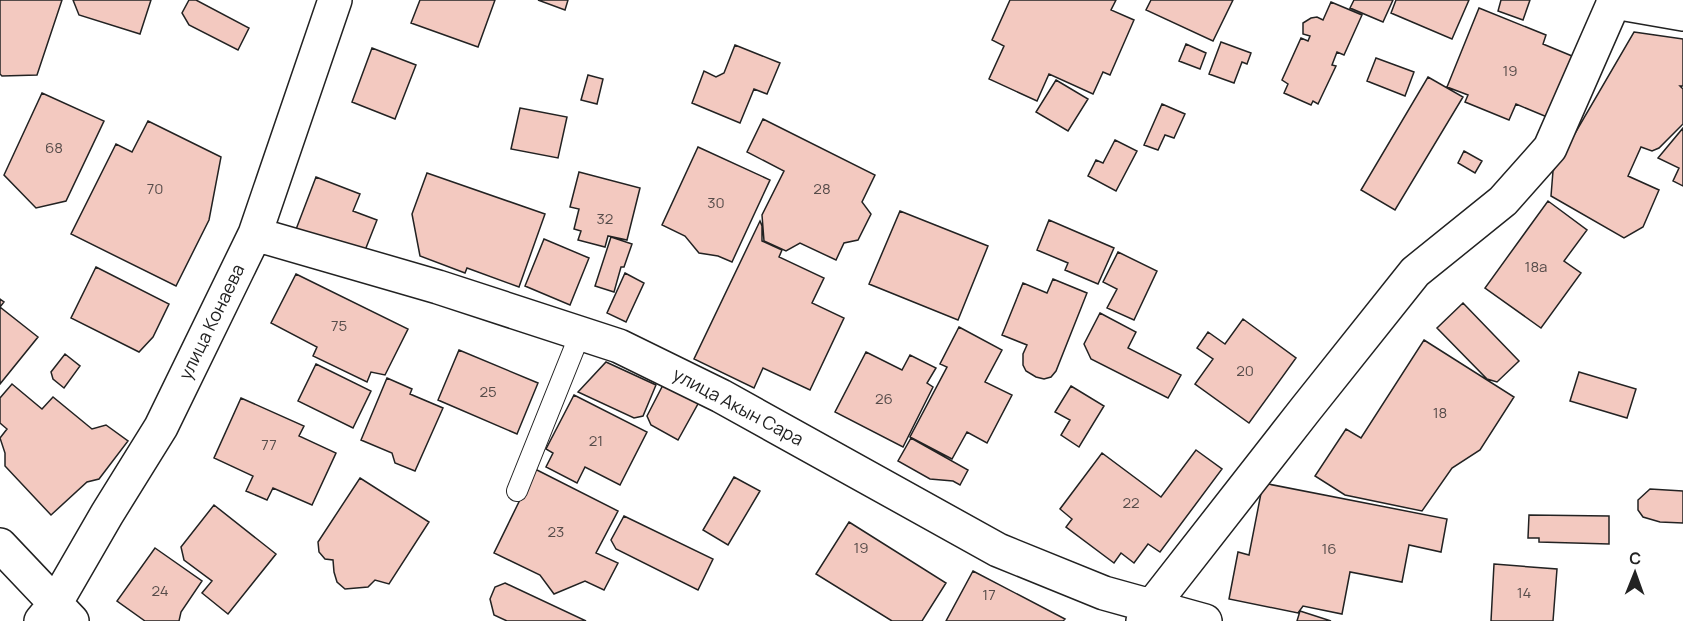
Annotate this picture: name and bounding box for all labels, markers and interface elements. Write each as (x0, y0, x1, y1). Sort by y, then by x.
house number: 19 (1502, 60, 1518, 81)
house number: 68 (45, 137, 63, 158)
house number: 70 (147, 178, 163, 199)
house number: 28 (813, 178, 831, 199)
house number: 30 (707, 192, 725, 213)
house number: 32 (597, 208, 613, 229)
house number: 18а (1525, 256, 1547, 277)
street label: улица Конаева (173, 260, 249, 383)
house number: 75 (331, 315, 347, 336)
house number: 20 (1236, 360, 1254, 381)
street label: улица Акын Сара (669, 362, 808, 451)
house number: 25 (479, 381, 497, 402)
house number: 26 (875, 388, 893, 409)
house number: 18 (1433, 402, 1447, 423)
house number: 21 (589, 430, 603, 451)
house number: 77 (261, 434, 277, 455)
house number: 22 (1122, 492, 1140, 513)
house number: 23 (548, 521, 564, 542)
house number: 19 (853, 537, 869, 558)
house number: 16 (1321, 538, 1337, 559)
north arrow (1605, 543, 1665, 603)
text: С (1629, 547, 1642, 569)
house number: 24 (151, 580, 169, 601)
house number: 14 (1517, 582, 1531, 603)
house number: 17 (982, 584, 996, 605)

